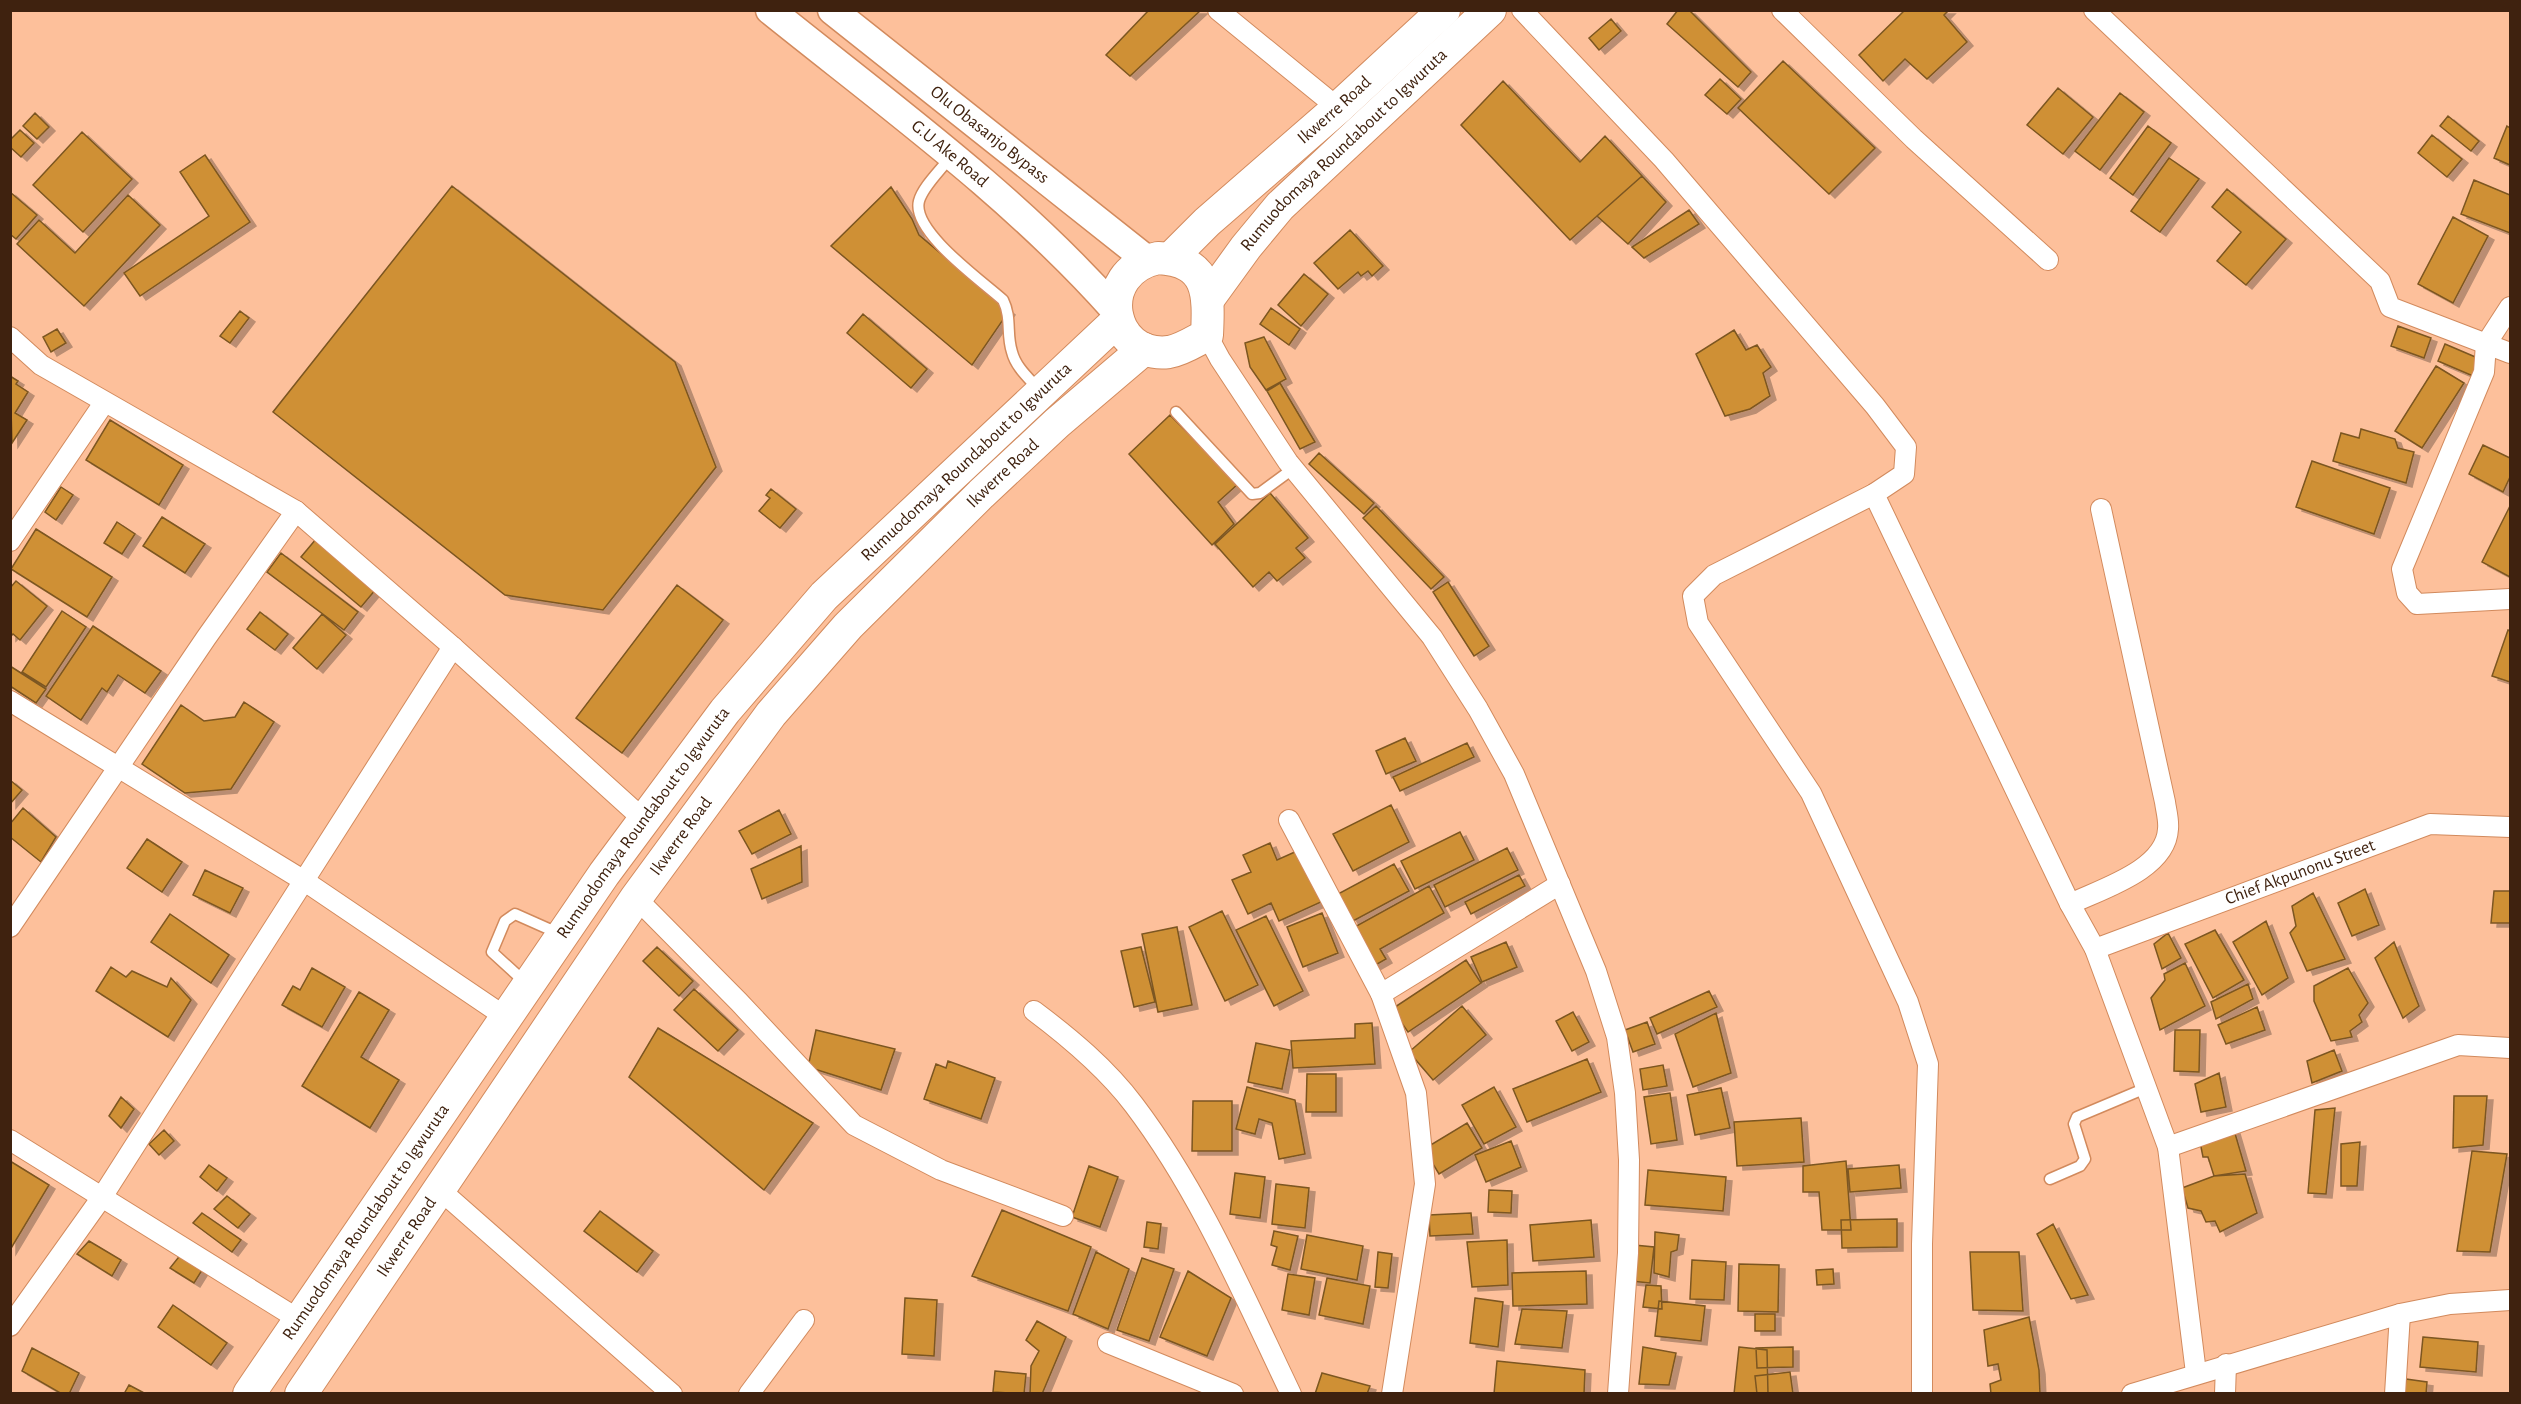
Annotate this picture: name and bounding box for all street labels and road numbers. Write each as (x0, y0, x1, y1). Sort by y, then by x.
street label: Rumuodomaya Roundabout to Igwuruta (1237, 46, 1451, 255)
street label: Ikwerre Road (1294, 73, 1375, 148)
street label: Olu Obasanjo Bypass (927, 83, 1052, 187)
street label: G.U Ake Road (908, 117, 991, 191)
street label: Rumuodomaya Roundabout to Igwuruta (858, 359, 1075, 565)
street label: Ikwerre Road (963, 436, 1043, 512)
street label: Rumuodomaya Roundabout to Igwuruta (554, 704, 733, 942)
street label: Ikwerre Road (647, 794, 716, 879)
street label: Chief Akpunonu Street (2223, 836, 2378, 909)
street label: Rumuodomaya Roundabout to Igwuruta (280, 1101, 453, 1343)
street label: Ikwerre Road (374, 1194, 440, 1281)

